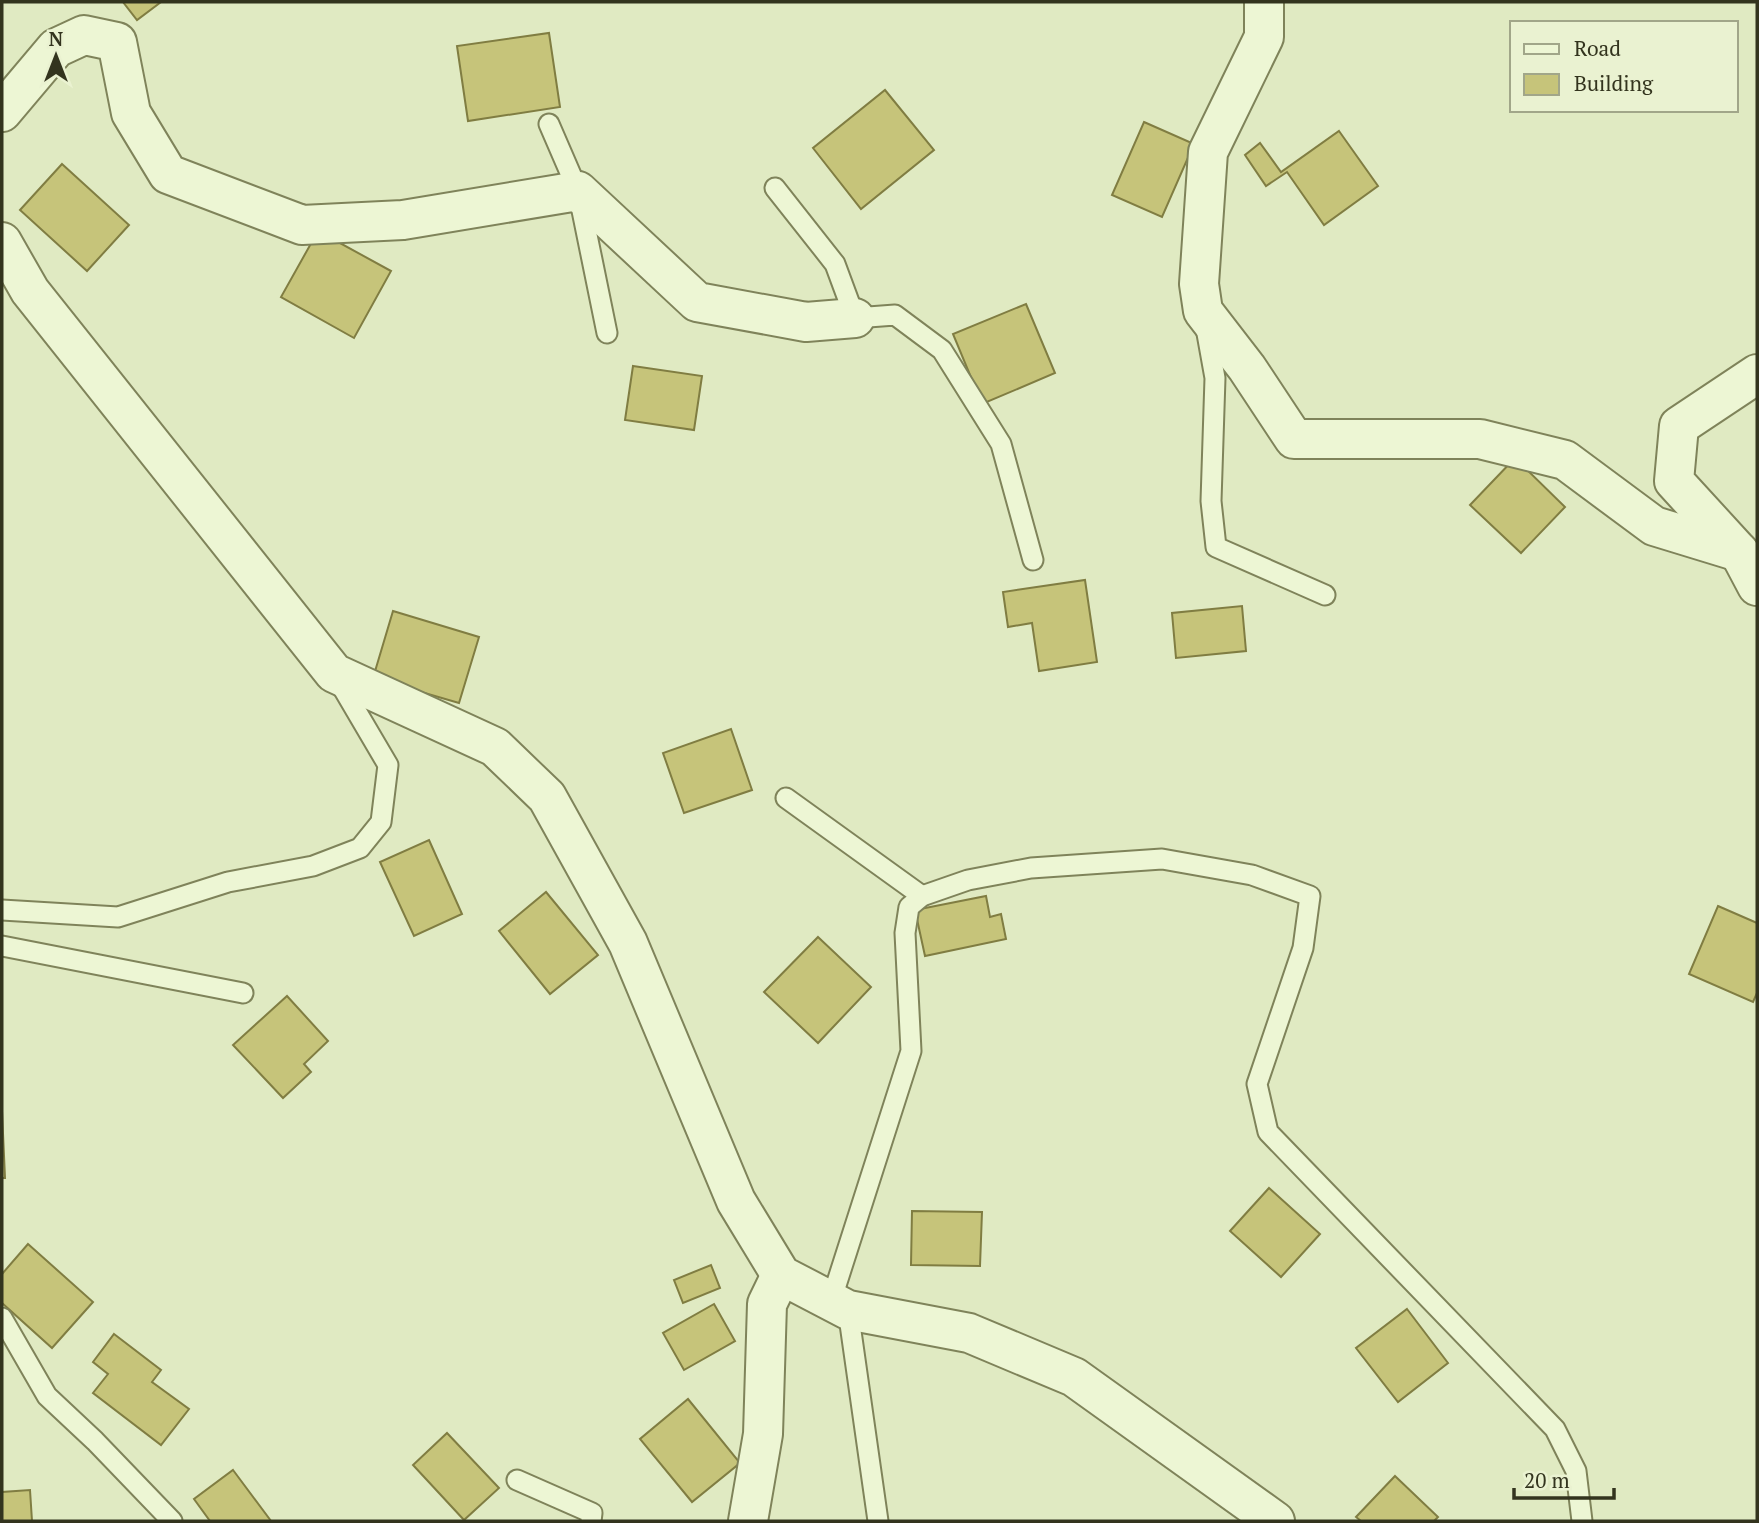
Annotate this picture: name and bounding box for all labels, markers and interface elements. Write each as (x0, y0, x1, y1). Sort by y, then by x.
north arrow (21, 21, 91, 91)
legend (1510, 21, 1738, 112)
text: N (49, 26, 64, 51)
text: Road (1574, 34, 1621, 62)
text: Building (1574, 69, 1654, 97)
scale bar (1514, 1456, 1614, 1500)
text: 20 m (1524, 1466, 1570, 1494)

